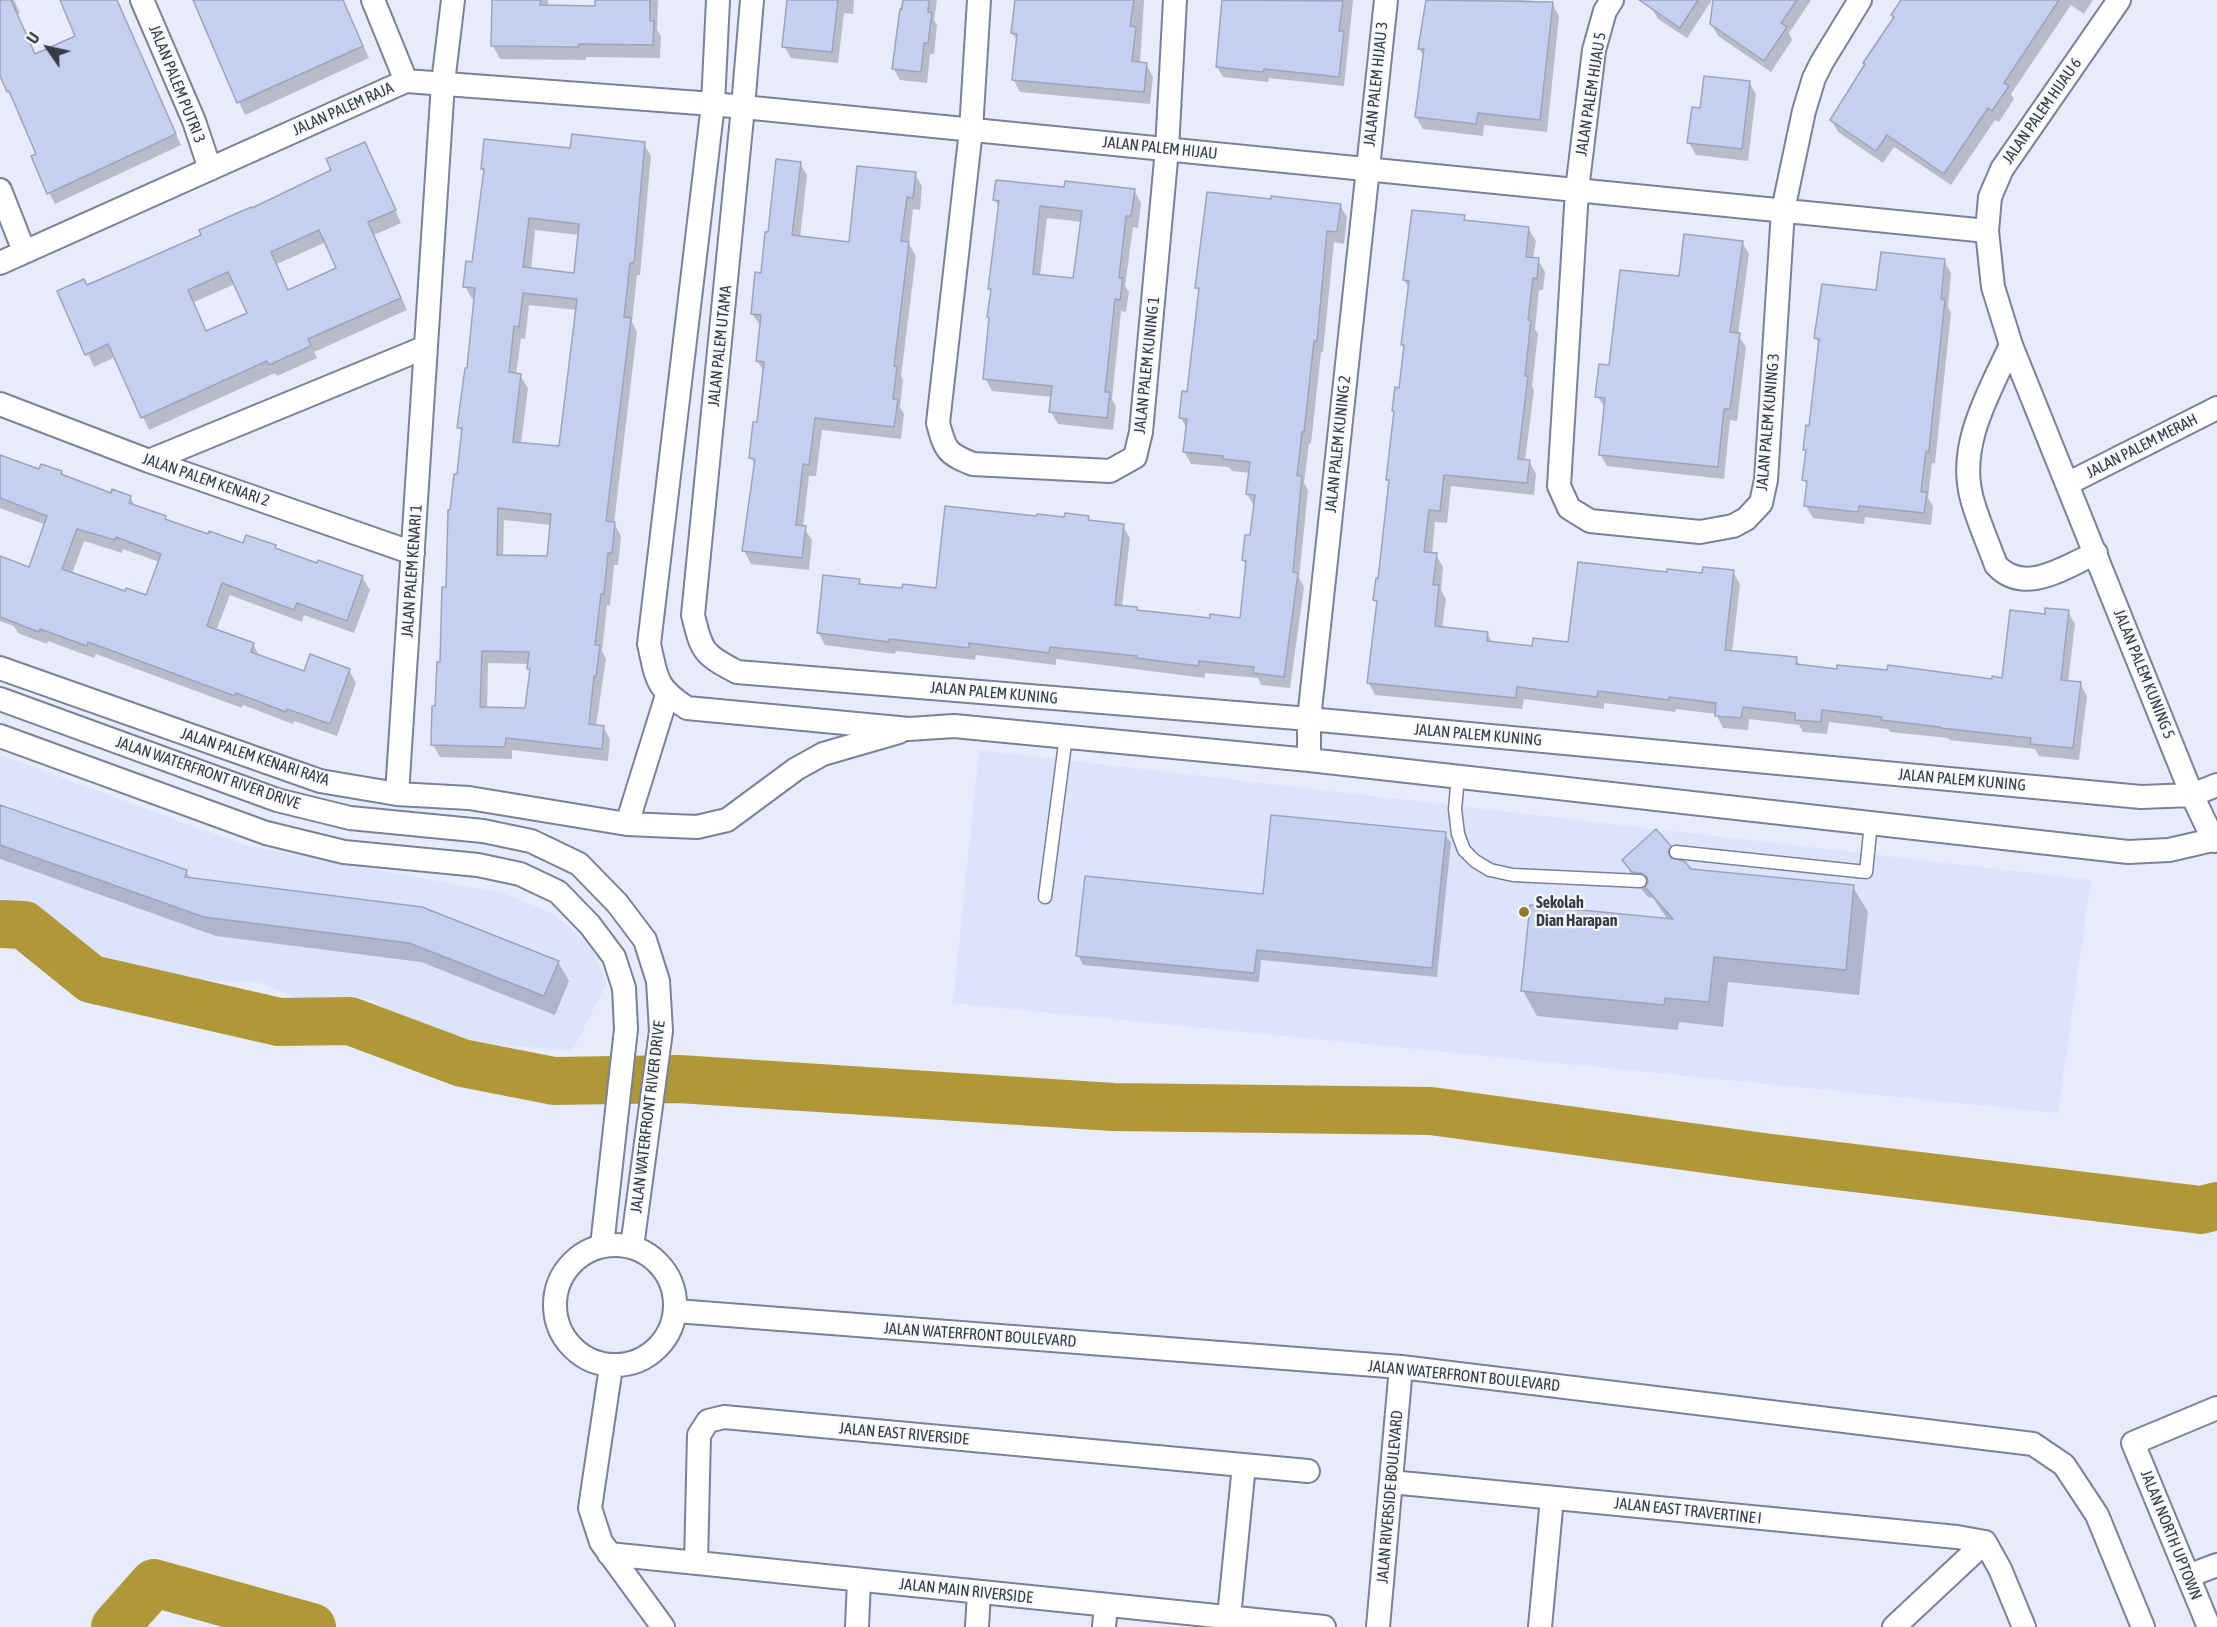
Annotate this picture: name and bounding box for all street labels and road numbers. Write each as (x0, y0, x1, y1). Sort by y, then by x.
street label: JALAN PALEM HIJAU 3 (1360, 21, 1392, 147)
street label: JALAN PALEM PUTRI 3 (145, 22, 209, 146)
street label: JALAN PALEM HIJAU 5 (1572, 31, 1610, 157)
street label: JALAN PALEM HIJAU 6 (1998, 54, 2086, 168)
street label: JALAN PALEM RAJA (290, 78, 396, 140)
street label: JALAN PALEM HIJAU (1102, 132, 1218, 164)
street label: JALAN PALEM UTAMA (704, 284, 736, 408)
street label: JALAN PALEM KUNING 1 (1130, 295, 1164, 435)
street label: JALAN PALEM KUNING 3 (1752, 352, 1784, 492)
street label: JALAN PALEM KUNING 2 (1321, 374, 1355, 514)
street label: JALAN PALEM MERAH (2083, 410, 2201, 482)
street label: JALAN PALEM KENARI 2 (140, 449, 272, 511)
street label: JALAN PALEM KENARI 1 (398, 504, 426, 638)
street label: JALAN PALEM KUNING 5 (2109, 606, 2179, 742)
street label: JALAN PALEM KUNING (929, 678, 1059, 708)
street label: JALAN PALEM KUNING (1413, 720, 1543, 750)
street label: JALAN PALEM KENARI RAYA (178, 724, 332, 790)
street label: JALAN WATERFRONT RIVER DRIVE (113, 732, 303, 814)
street label: JALAN PALEM KUNING (1897, 765, 2027, 795)
street label: JALAN WATERFRONT RIVER DRIVE (627, 1020, 669, 1214)
street label: JALAN WATERFRONT BOULEVARD (883, 1319, 1077, 1351)
street label: JALAN WATERFRONT BOULEVARD (1367, 1356, 1561, 1396)
street label: JALAN RIVERSIDE BOULEVARD (1373, 1410, 1407, 1584)
street label: JALAN EAST RIVERSIDE (838, 1419, 970, 1449)
street label: JALAN NORTH UPTOWN (2136, 1467, 2206, 1603)
street label: JALAN EAST TRAVERTINE I (1613, 1494, 1763, 1528)
street label: JALAN MAIN RIVERSIDE (898, 1574, 1034, 1608)

